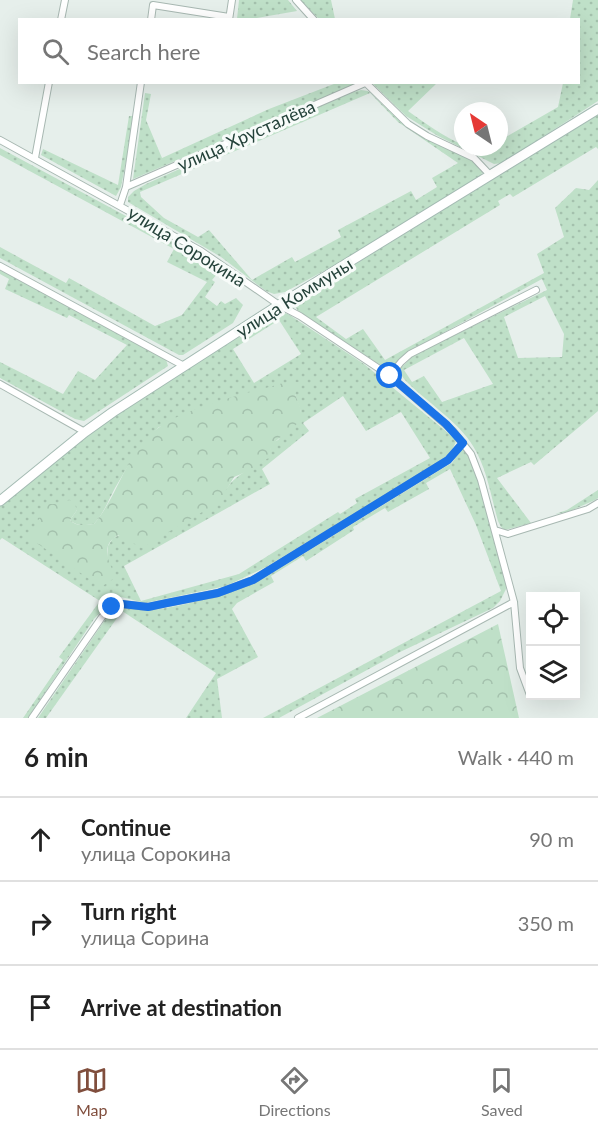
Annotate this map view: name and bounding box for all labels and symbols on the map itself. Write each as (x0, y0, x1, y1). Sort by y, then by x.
street label: улица Хрусталёва (174, 95, 318, 175)
north arrow (454, 102, 508, 156)
street label: улица Сорокина (124, 201, 250, 291)
street label: улица Коммуны (232, 252, 356, 342)
route start (376, 362, 402, 388)
route end (98, 593, 124, 619)

